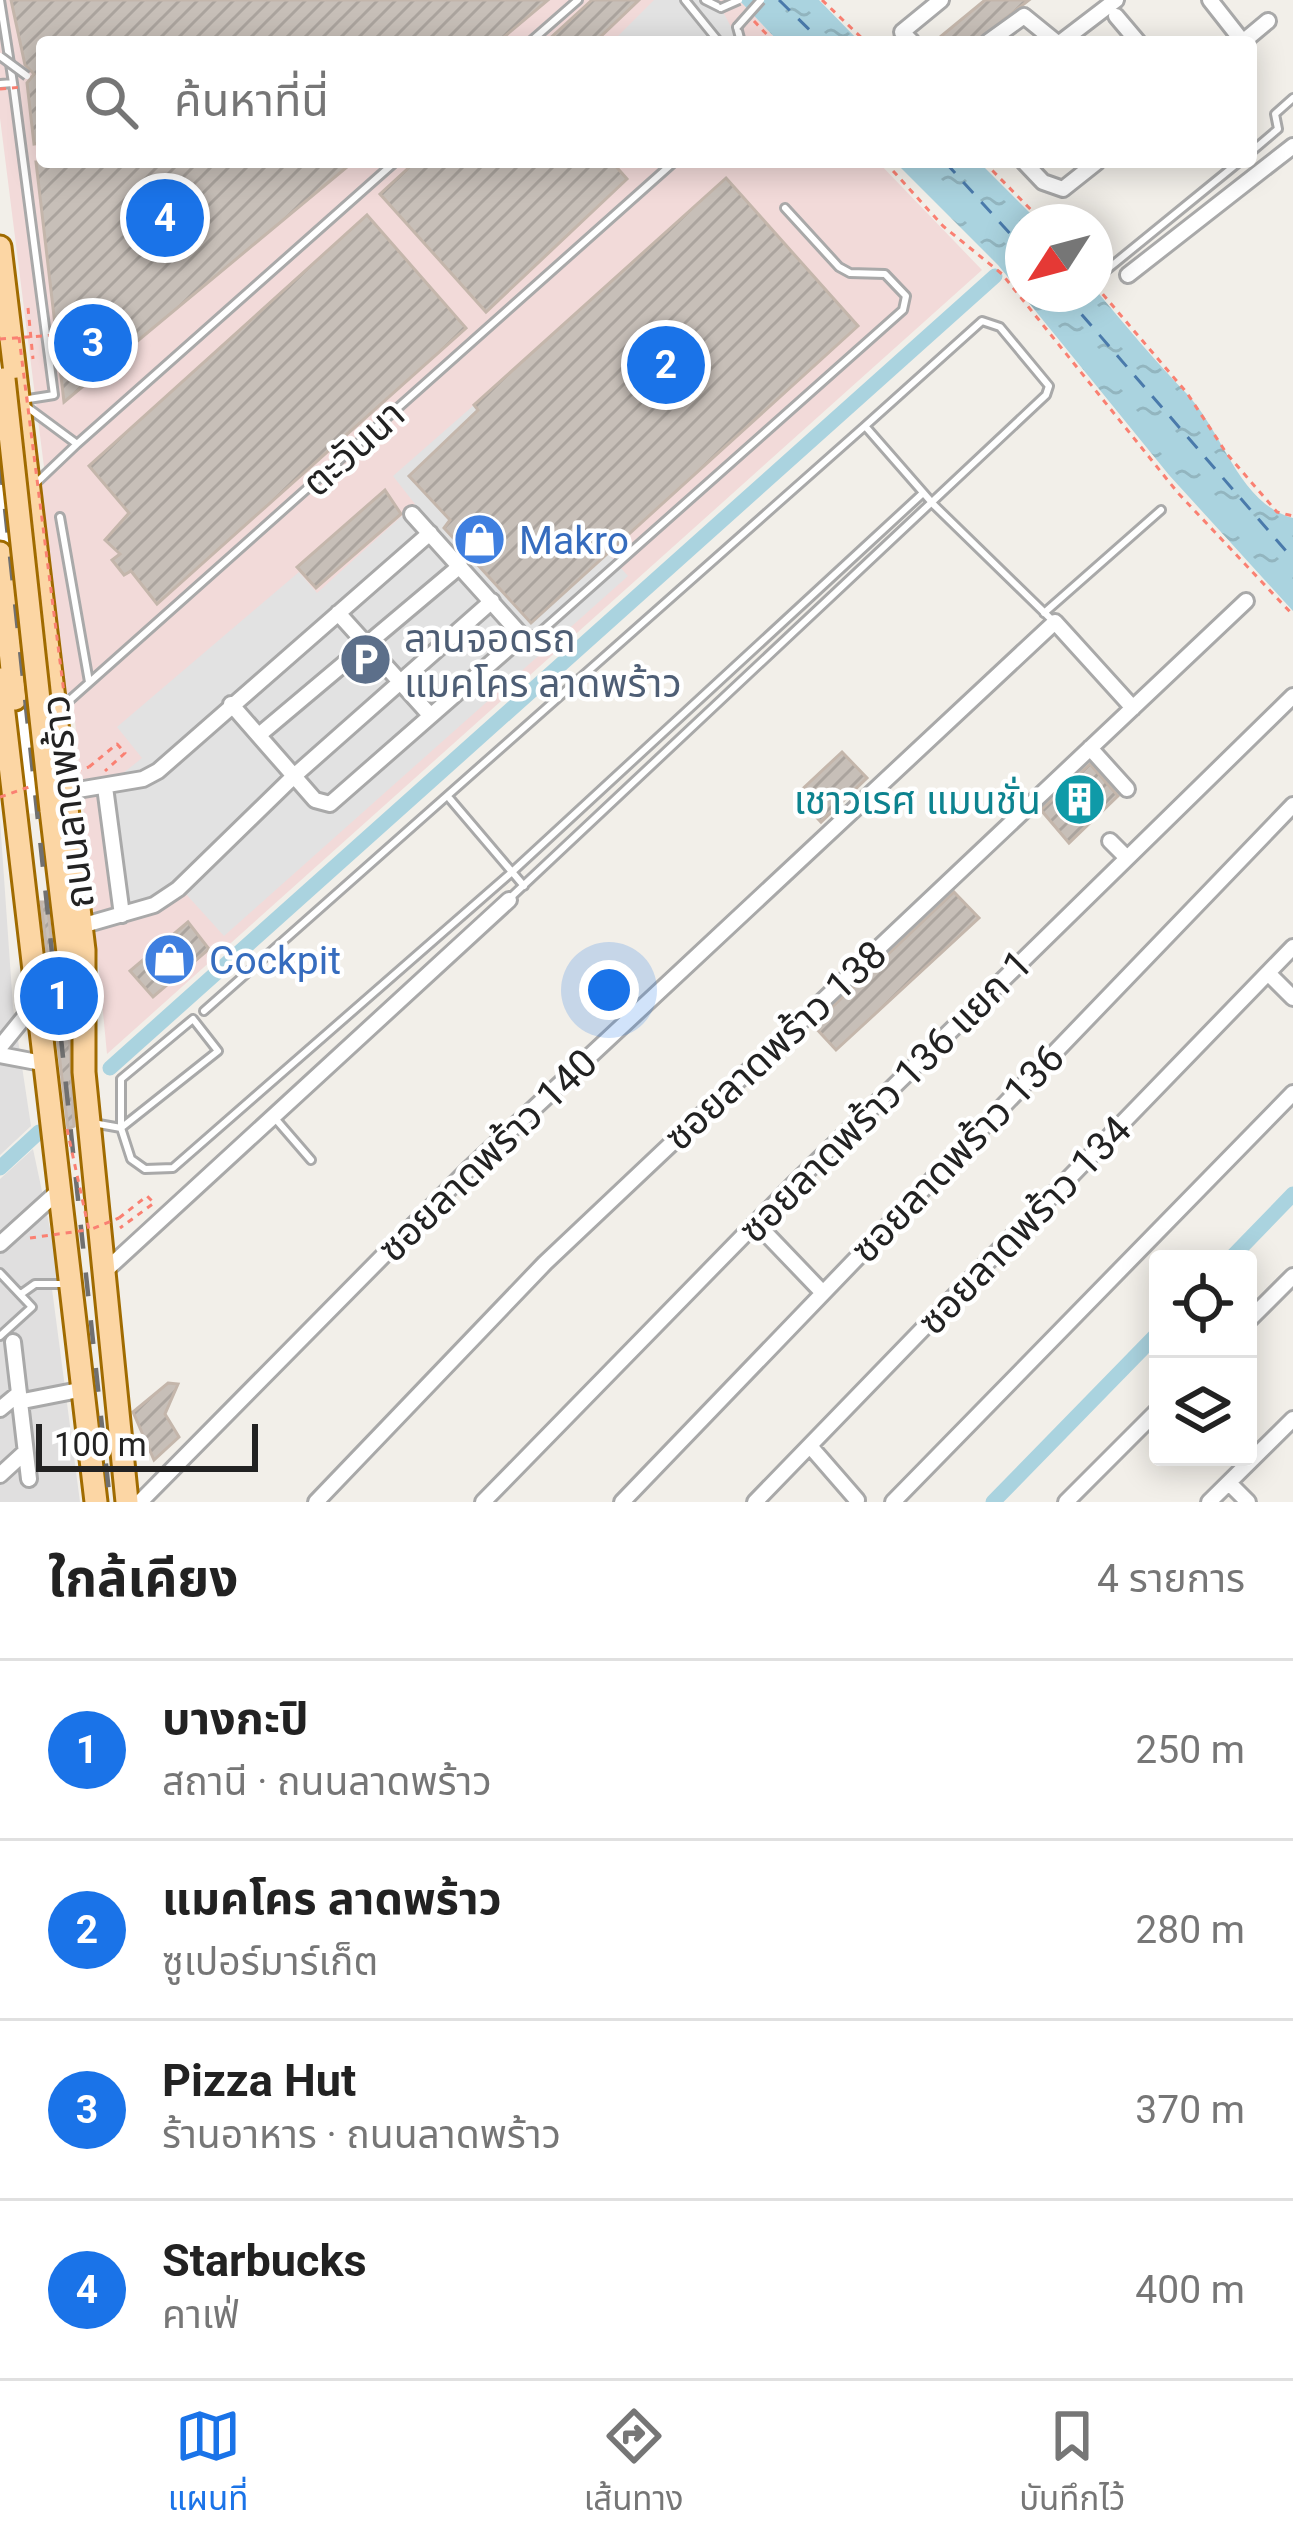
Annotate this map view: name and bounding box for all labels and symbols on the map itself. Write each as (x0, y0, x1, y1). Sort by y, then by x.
pin: 4 (126, 173, 204, 263)
north arrow (1005, 204, 1113, 312)
pin: 3 (54, 298, 132, 388)
pin: 2 (627, 320, 705, 410)
street label: ตะวันนา (293, 391, 414, 506)
shop icon: Makro (452, 512, 508, 568)
place label: Makro (519, 518, 629, 564)
place label: ลานจอดรถ แมคโคร ลาดพร้าว (404, 616, 682, 707)
parking icon: ลานจอดรถ แมคโคร ลาดพร้าว (337, 632, 393, 688)
street label: ถนนลาดพร้าว (32, 693, 104, 911)
building icon: เชาวเรศ แมนชั่น (1052, 772, 1108, 828)
place label: เชาวเรศ แมนชั่น (794, 776, 1041, 824)
street label: ซอยลาดพร้าว 138 (655, 931, 896, 1160)
shop icon: Cockpit (142, 932, 198, 988)
place label: Cockpit (209, 938, 341, 984)
street label: ซอยลาดพร้าว 136 แยก 1 (729, 940, 1041, 1252)
pin: 1 (20, 951, 98, 1041)
your location (579, 960, 639, 1020)
street label: ซอยลาดพร้าว 136 (841, 1034, 1073, 1272)
street label: ซอยลาดพร้าว 140 (369, 1040, 607, 1272)
street label: ซอยลาดพร้าว 134 (909, 1107, 1141, 1345)
scale bar (36, 1418, 258, 1471)

